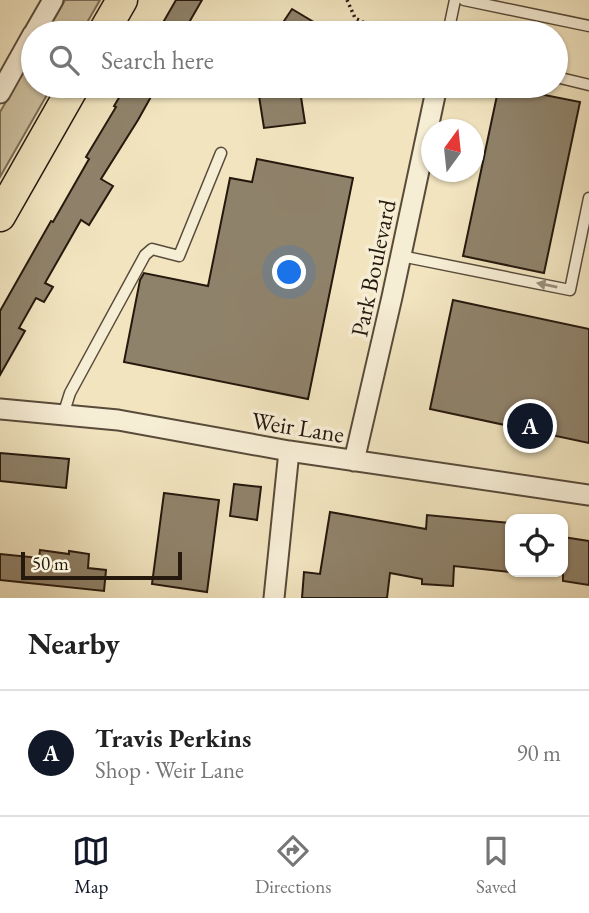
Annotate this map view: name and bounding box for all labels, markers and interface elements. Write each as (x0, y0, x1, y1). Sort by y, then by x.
search box (21, 21, 568, 98)
icon: search (45, 41, 83, 79)
text: Search here (101, 43, 214, 77)
north arrow (421, 119, 484, 182)
street label: Park Boulevard (343, 196, 403, 339)
your location (272, 255, 306, 289)
one-way arrow (536, 279, 558, 290)
pin: A (507, 400, 553, 452)
street label: Weir Lane (250, 404, 346, 450)
map controls (505, 514, 568, 577)
button: locate (505, 514, 568, 577)
scale bar (21, 549, 182, 581)
text: 50 m (32, 551, 69, 576)
text: Nearby (28, 624, 120, 663)
text: Travis Perkins (95, 721, 251, 755)
text: A (43, 738, 59, 768)
text: 90 m (516, 738, 561, 768)
text: Shop · Weir Lane (95, 755, 244, 785)
tab: Map (72, 832, 110, 899)
tab: Directions (255, 832, 331, 899)
tab: Saved (476, 832, 517, 899)

